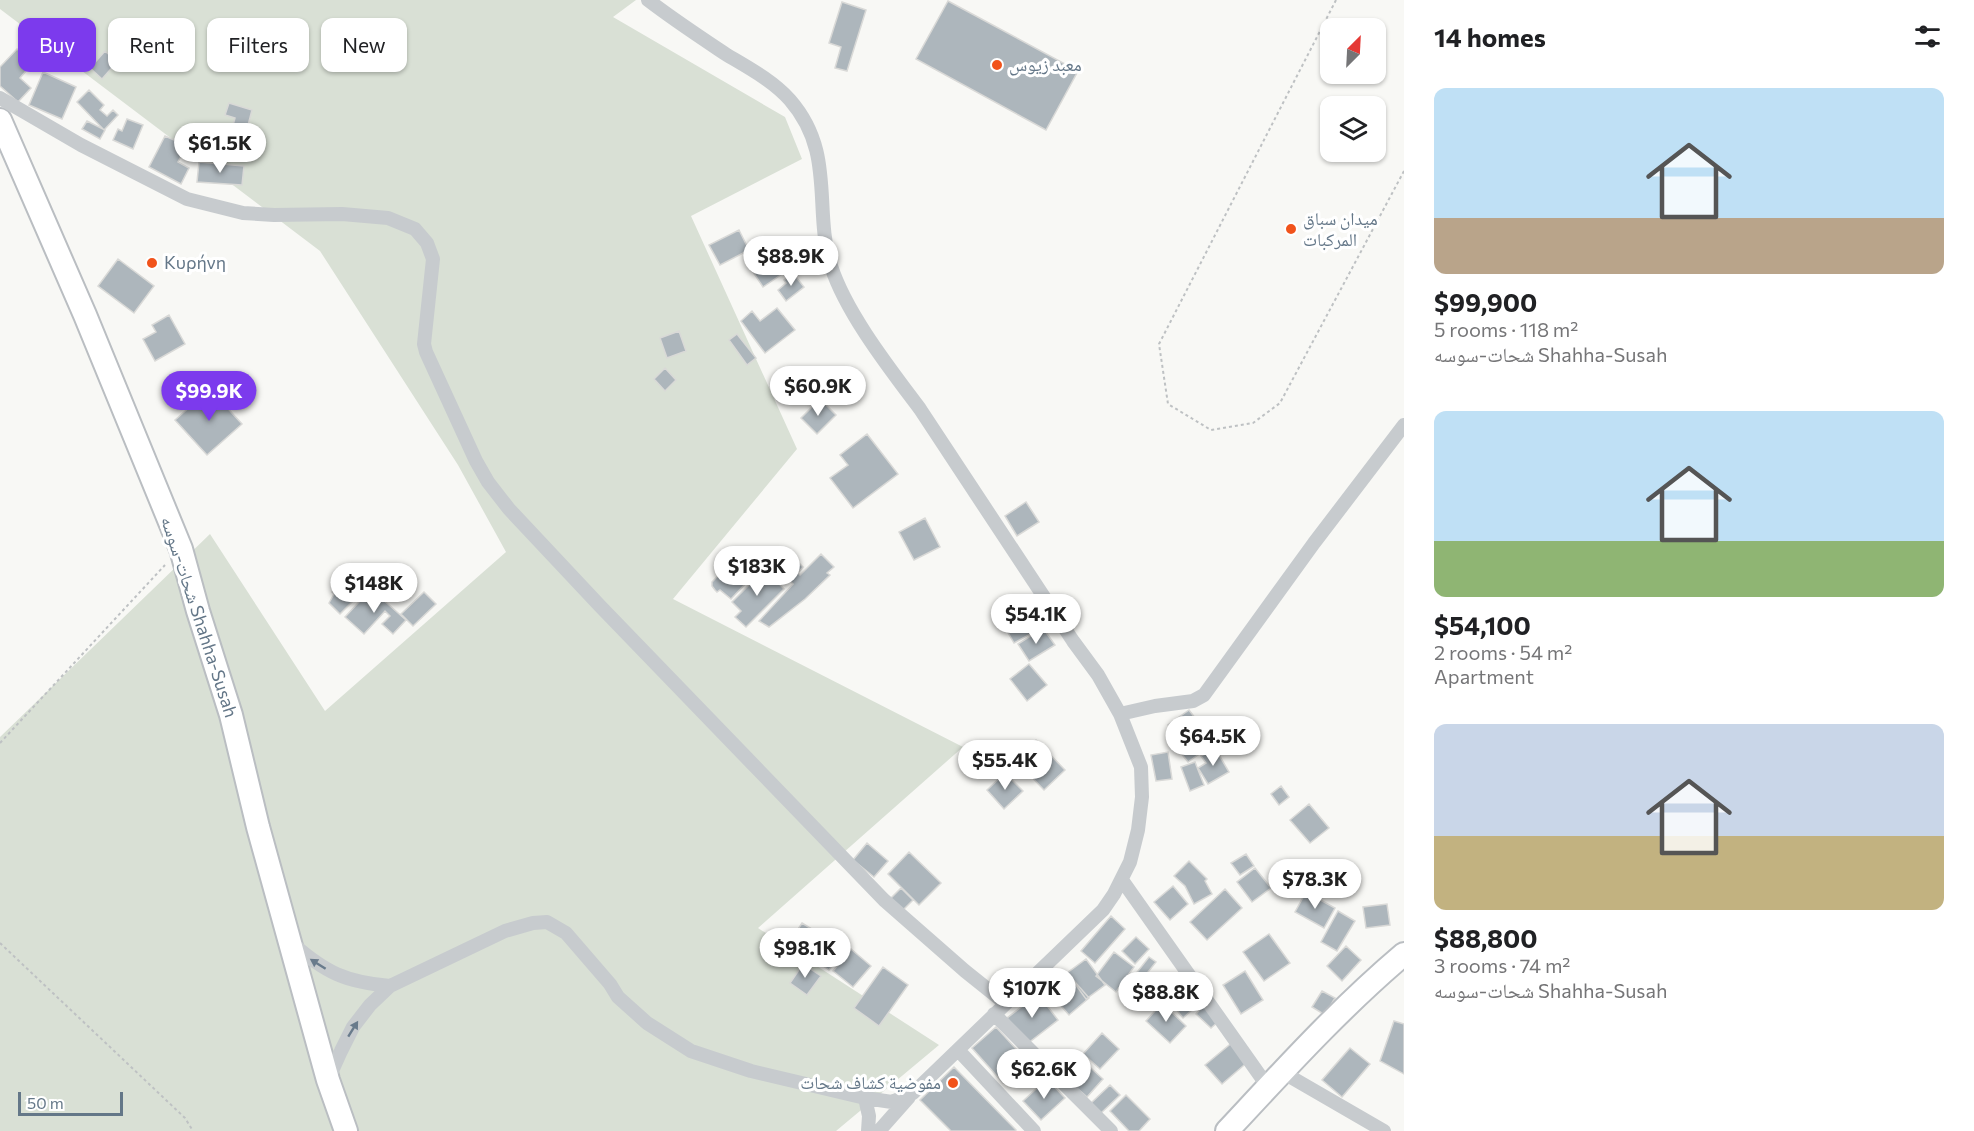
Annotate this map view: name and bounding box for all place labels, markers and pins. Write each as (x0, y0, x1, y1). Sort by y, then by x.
place label: معبد زيوس (1009, 53, 1082, 76)
marker: معبد زيوس (990, 58, 1004, 72)
pin: $61.5K (171, 123, 269, 174)
place label: ميدان سباق المركبات (1303, 207, 1378, 251)
marker: ميدان سباق المركبات (1284, 222, 1298, 236)
pin: $88.9K (742, 236, 840, 287)
place label: Κυρήνη (164, 251, 226, 273)
marker: Κυρήνη (145, 256, 159, 270)
pin: $60.9K (769, 366, 867, 417)
pin: $99.9K (160, 371, 258, 422)
pin: $183K (715, 546, 799, 597)
pin: $148K (332, 563, 416, 614)
pin: $54.1K (987, 594, 1085, 645)
pin: $64.5K (1164, 716, 1262, 767)
pin: $55.4K (956, 740, 1054, 791)
pin: $78.3K (1266, 859, 1364, 910)
pin: $98.1K (756, 928, 854, 979)
pin: $107K (990, 968, 1074, 1019)
pin: $88.8K (1117, 972, 1215, 1023)
pin: $62.6K (995, 1049, 1093, 1100)
place label: مفوضية كشاف شحات (800, 1071, 941, 1093)
marker: مفوضية كشاف شحات (946, 1076, 960, 1090)

